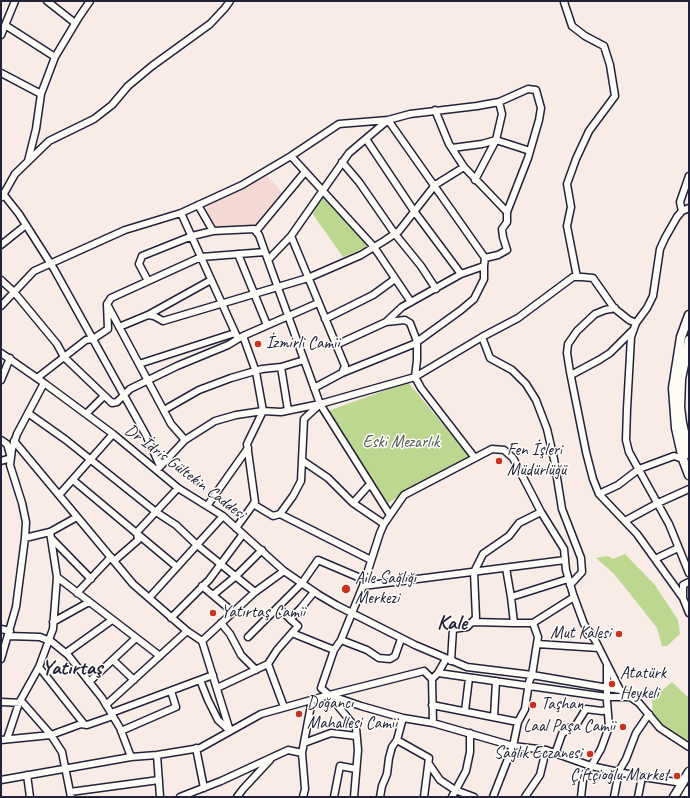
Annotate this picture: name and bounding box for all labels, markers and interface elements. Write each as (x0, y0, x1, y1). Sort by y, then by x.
place label: İzmirli Camii (266, 334, 339, 354)
marker: İzmirli Camii (253, 339, 263, 349)
street label: Dr İdris Gültekin Caddesi (121, 420, 249, 524)
park label: Eski Mezarlık (363, 433, 439, 453)
place label: Fen İşleri Müdürlüğü (507, 441, 566, 481)
marker: Fen İşleri Müdürlüğü (494, 456, 504, 466)
place label: Aile Sağlığı Merkezi (355, 569, 416, 609)
marker: Aile Sağlığı Merkezi (340, 583, 352, 595)
place label: Yatırtaş Camii (221, 603, 305, 623)
marker: Yatırtaş Camii (208, 608, 218, 618)
district label: Kale (437, 610, 467, 636)
place label: Mut Kalesi (550, 624, 611, 644)
marker: Mut Kalesi (614, 629, 624, 639)
district label: Yatırtaş (42, 655, 102, 681)
place label: Atatürk Heykeli (620, 664, 666, 704)
marker: Atatürk Heykeli (607, 679, 617, 689)
place label: Doğancı Mahallesi Camii (307, 694, 397, 734)
place label: Taşhan (541, 695, 583, 715)
marker: Taşhan (528, 700, 538, 710)
marker: Doğancı Mahallesi Camii (294, 709, 304, 719)
place label: Laal Paşa Camii (523, 717, 615, 737)
marker: Laal Paşa Camii (618, 722, 628, 732)
place label: Sağlık Eczanesi (494, 744, 582, 764)
marker: Sağlık Eczanesi (585, 749, 595, 759)
place label: Çiftçioğlu Market (570, 766, 669, 786)
marker: Çiftçioğlu Market (672, 771, 682, 781)

